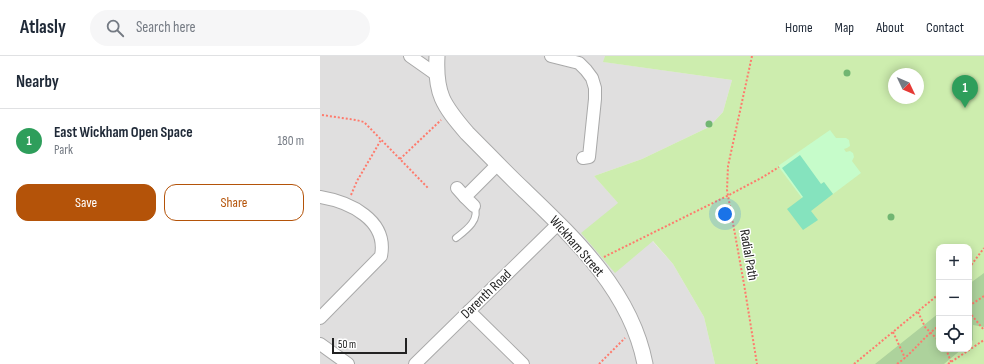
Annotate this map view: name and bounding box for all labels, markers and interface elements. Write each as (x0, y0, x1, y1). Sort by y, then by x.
search box (90, 10, 370, 46)
text: Atlasly (20, 16, 66, 39)
icon: search (104, 17, 126, 39)
text: Search here (136, 18, 196, 37)
text: Home (785, 19, 813, 36)
text: Map (835, 19, 854, 36)
text: About (876, 19, 904, 36)
text: Contact (926, 19, 964, 36)
north arrow (888, 68, 924, 104)
text: Nearby (16, 72, 59, 92)
pin: 1 (952, 75, 978, 108)
text: East Wickham Open Space (54, 123, 193, 142)
text: 1 (26, 133, 32, 149)
text: 180 m (278, 133, 304, 149)
text: Park (54, 142, 73, 158)
button: Save (16, 184, 156, 221)
button: Share (164, 184, 304, 221)
your location (715, 204, 735, 224)
street label: Wickham Street (546, 212, 608, 280)
street label: Radial Path (736, 228, 762, 282)
map controls (936, 244, 972, 352)
button: + (936, 244, 972, 280)
street label: Darenth Road (457, 266, 515, 322)
button: − (936, 280, 972, 316)
button: locate (936, 316, 972, 352)
scale bar (332, 336, 407, 355)
text: 50 m (338, 338, 356, 351)

